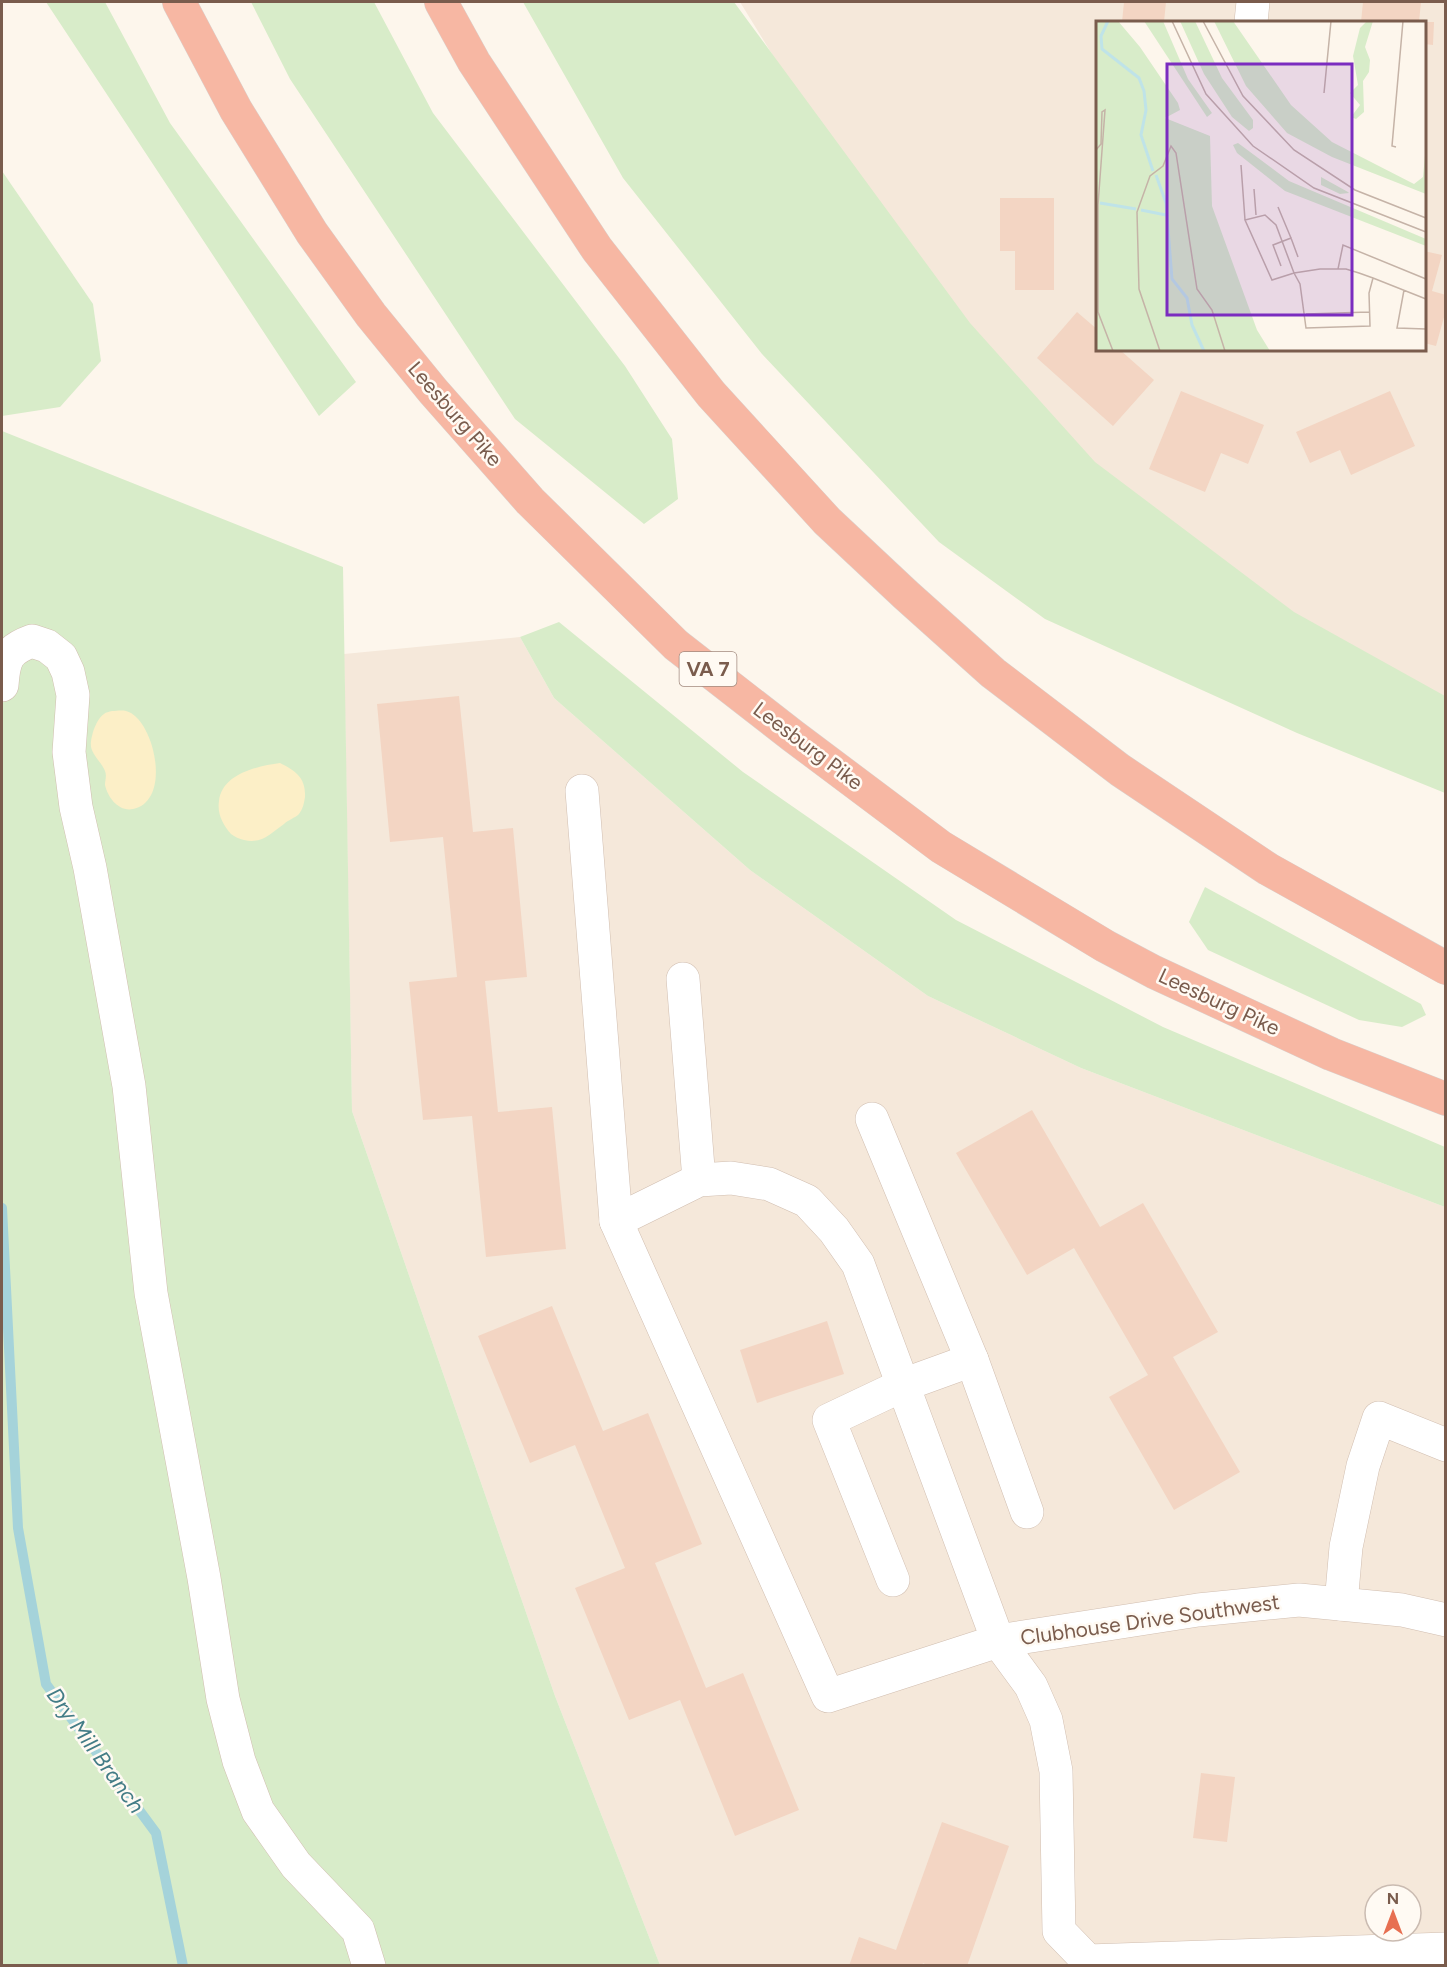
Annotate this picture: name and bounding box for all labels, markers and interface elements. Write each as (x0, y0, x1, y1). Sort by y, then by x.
inset map (1096, 21, 1426, 351)
street label: Leesburg Pike (403, 356, 508, 471)
road number: VA 7 (680, 652, 736, 686)
street label: Leesburg Pike (749, 696, 868, 795)
street label: Leesburg Pike (1155, 963, 1284, 1041)
street label: Clubhouse Drive Southwest (1019, 1589, 1281, 1650)
water label: Dry Mill Branch (41, 1682, 150, 1818)
north arrow (1363, 1883, 1423, 1943)
text: N (1387, 1889, 1399, 1908)

